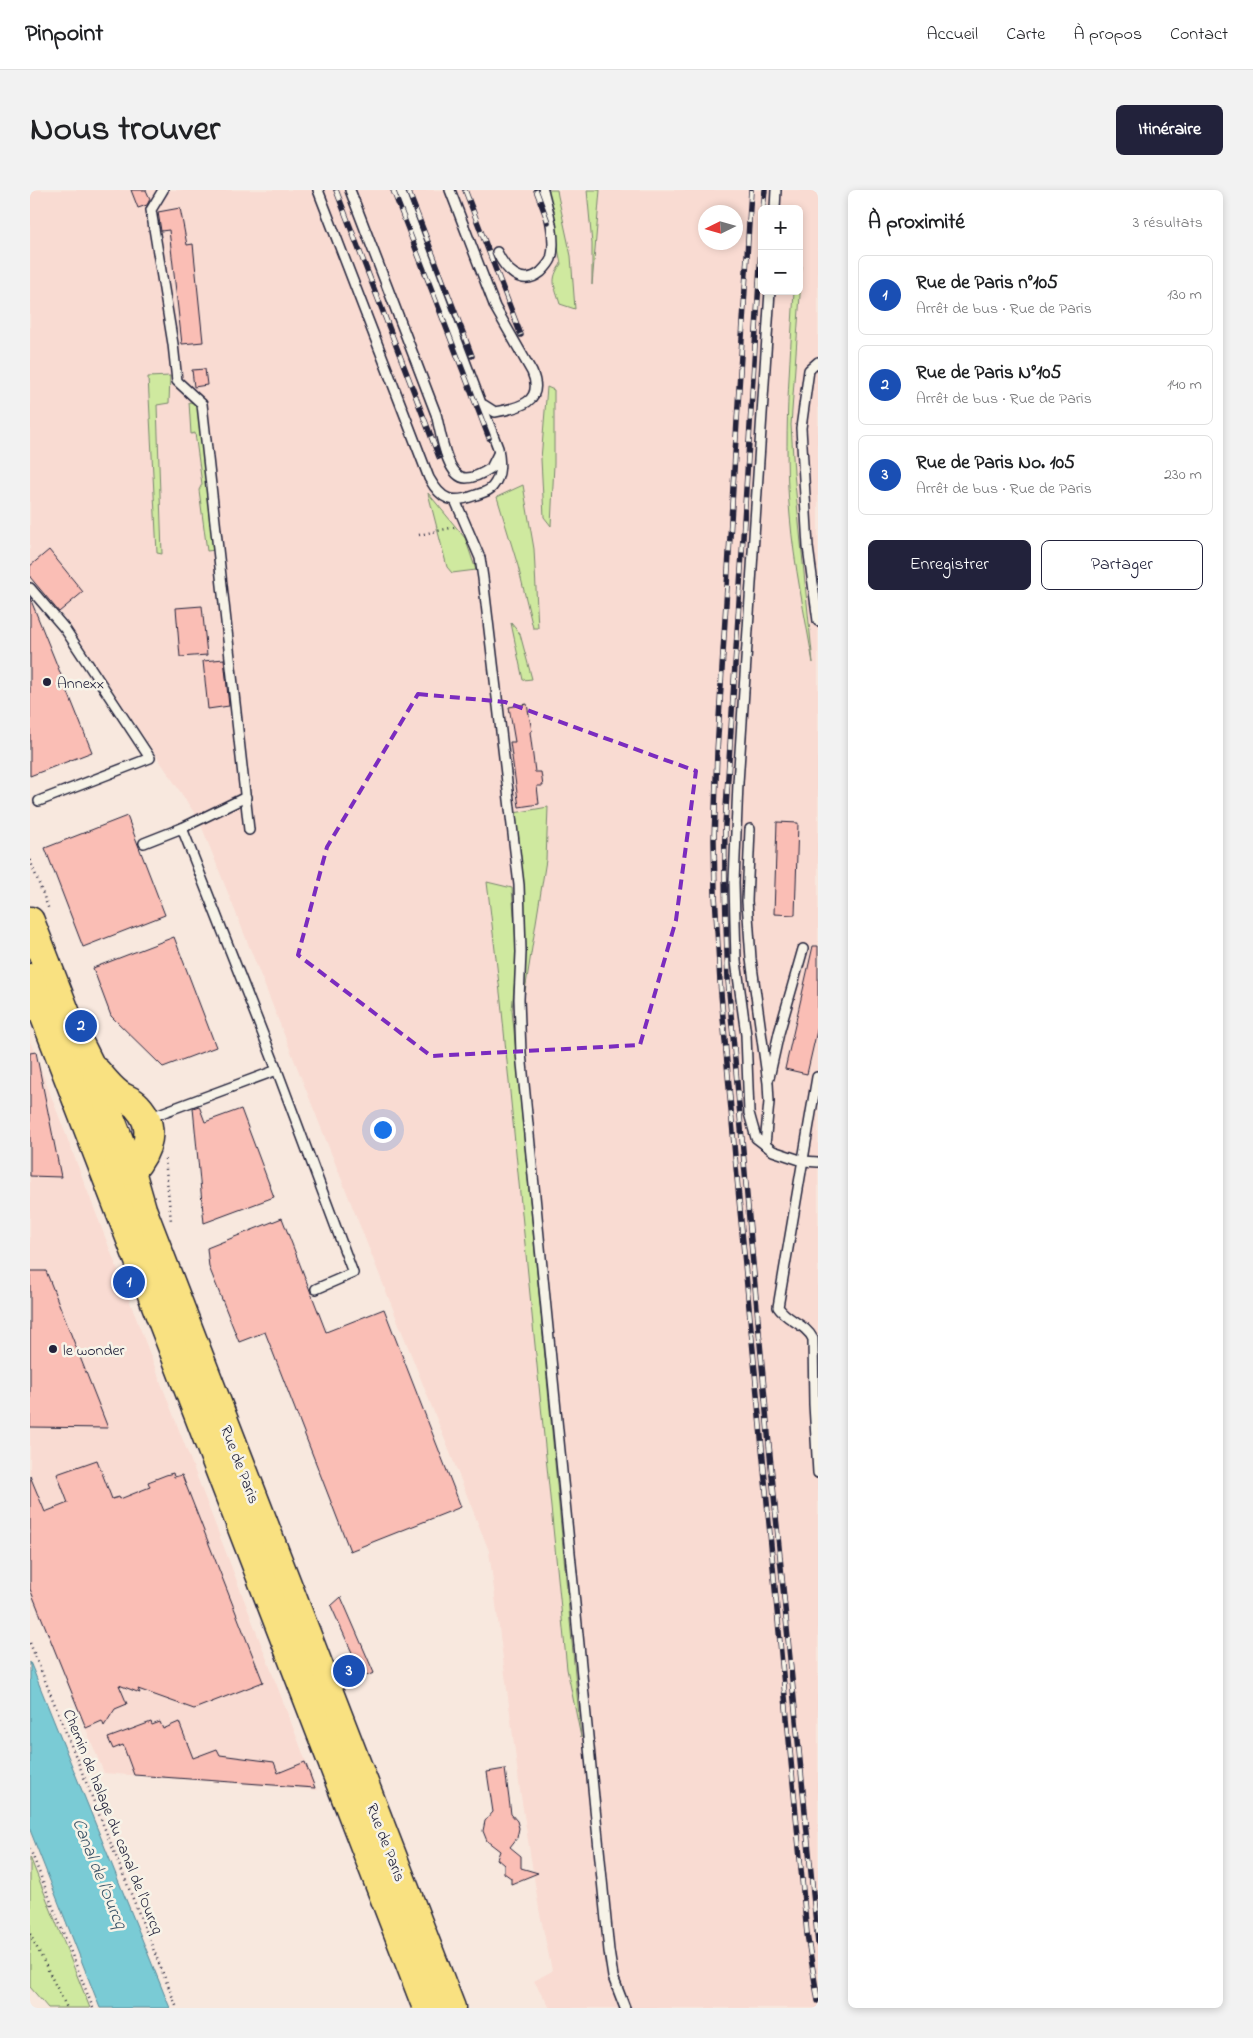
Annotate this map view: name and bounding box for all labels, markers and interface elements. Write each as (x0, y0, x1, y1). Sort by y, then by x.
text: Pinpoint (25, 17, 103, 52)
text: Accueil (926, 22, 978, 48)
text: Carte (1006, 22, 1045, 48)
text: À propos (1073, 22, 1142, 48)
text: Contact (1170, 22, 1228, 48)
text: Nous trouver (30, 105, 220, 156)
button: Itinéraire (1116, 105, 1223, 155)
north arrow (698, 205, 743, 250)
map controls (758, 205, 803, 295)
button: + (758, 205, 803, 250)
text: À proximité (868, 208, 965, 238)
text: 3 résultats (1133, 211, 1203, 235)
button: − (758, 250, 803, 295)
text: Rue de Paris n°105 (916, 270, 1058, 297)
text: 1 (882, 283, 888, 307)
text: 130 m (1167, 283, 1202, 307)
text: Arrêt de bus · Rue de Paris (916, 297, 1092, 321)
text: Rue de Paris N°105 (916, 360, 1061, 387)
text: 2 (881, 373, 889, 397)
text: 140 m (1167, 373, 1202, 397)
text: Arrêt de bus · Rue de Paris (916, 387, 1092, 411)
text: Rue de Paris No. 105 (916, 450, 1075, 477)
text: 3 (882, 463, 888, 487)
text: 230 m (1164, 463, 1202, 487)
text: Arrêt de bus · Rue de Paris (916, 477, 1092, 501)
button: Enregistrer (868, 540, 1031, 590)
button: Partager (1041, 540, 1203, 590)
place label: Annexx (57, 672, 104, 696)
marker: Annexx (41, 676, 53, 688)
pin: 2 (65, 1007, 97, 1045)
your location (370, 1117, 396, 1143)
pin: 1 (113, 1263, 145, 1301)
place label: le wonder (63, 1339, 125, 1363)
marker: le wonder (47, 1343, 59, 1355)
street label: Rue de Paris (213, 1422, 265, 1507)
pin: 3 (333, 1652, 365, 1690)
street label: Chemin de halage du canal de l'Ourcq (56, 1706, 168, 1938)
street label: Rue de Paris (359, 1800, 411, 1885)
water label: Canal de l'Ourcq (64, 1815, 133, 1935)

